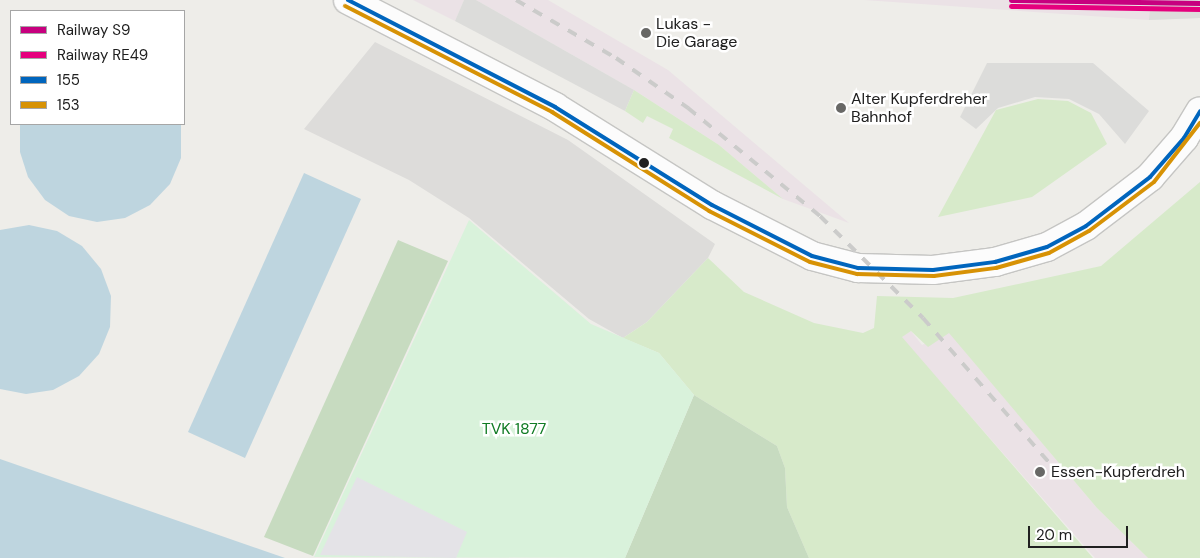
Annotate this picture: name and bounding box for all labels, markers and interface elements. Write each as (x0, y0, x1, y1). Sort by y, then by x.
legend (10, 10, 185, 125)
place label: Lukas - Die Garage (656, 14, 737, 52)
text: Railway S9 (57, 20, 130, 40)
marker: Lukas - Die Garage (640, 27, 652, 39)
text: Railway RE49 (57, 45, 148, 65)
text: 155 (57, 70, 80, 90)
place label: Alter Kupferdreher Bahnhof (851, 89, 988, 127)
text: 153 (57, 95, 80, 115)
marker: Alter Kupferdreher Bahnhof (835, 102, 847, 114)
unlabelled marker (639, 158, 649, 168)
park label: TVK 1877 (482, 419, 546, 439)
place label: Essen-Kupferdreh (1051, 462, 1185, 482)
marker: Essen-Kupferdreh (1033, 465, 1047, 479)
scale bar (1030, 516, 1130, 548)
text: 20 m (1036, 525, 1072, 545)

